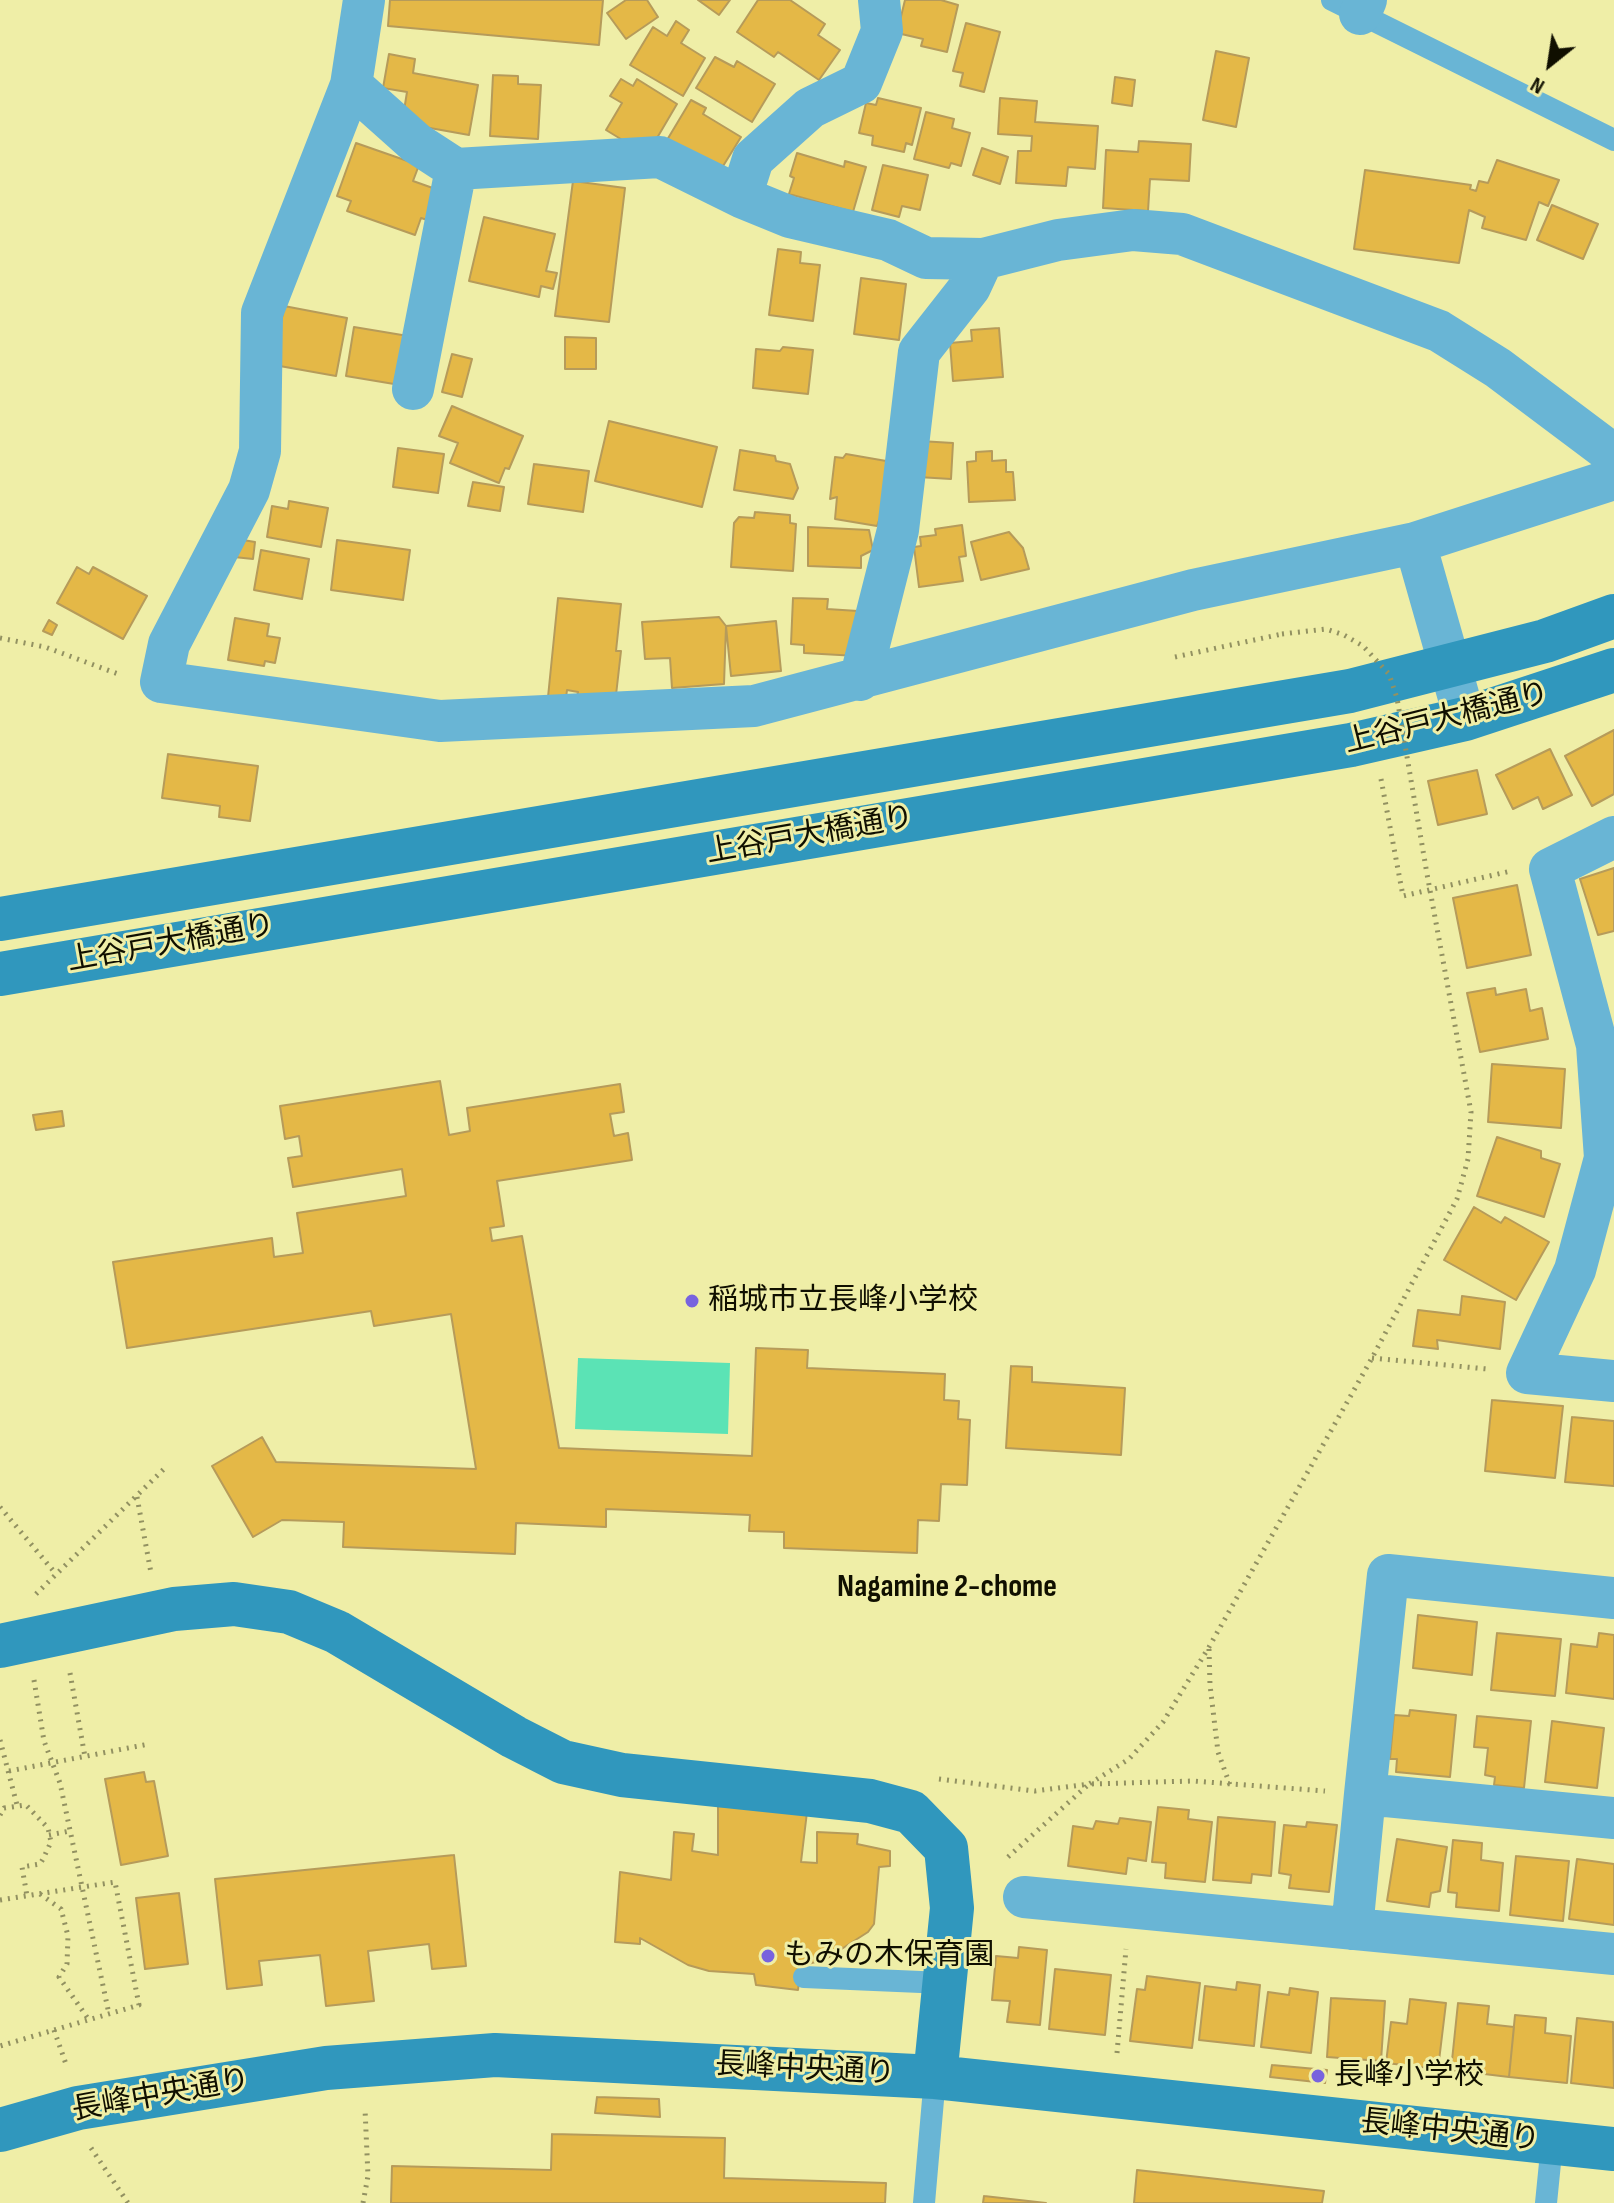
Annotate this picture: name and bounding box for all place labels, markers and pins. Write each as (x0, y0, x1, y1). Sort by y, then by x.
place label: 稲城市立長峰小学校 (708, 1283, 978, 1319)
marker: 稲城市立長峰小学校 (683, 1292, 701, 1310)
place label: もみの木保育園 (784, 1938, 994, 1974)
marker: もみの木保育園 (759, 1947, 777, 1965)
place label: 長峰小学校 (1334, 2058, 1484, 2094)
marker: 長峰小学校 (1309, 2067, 1327, 2085)

